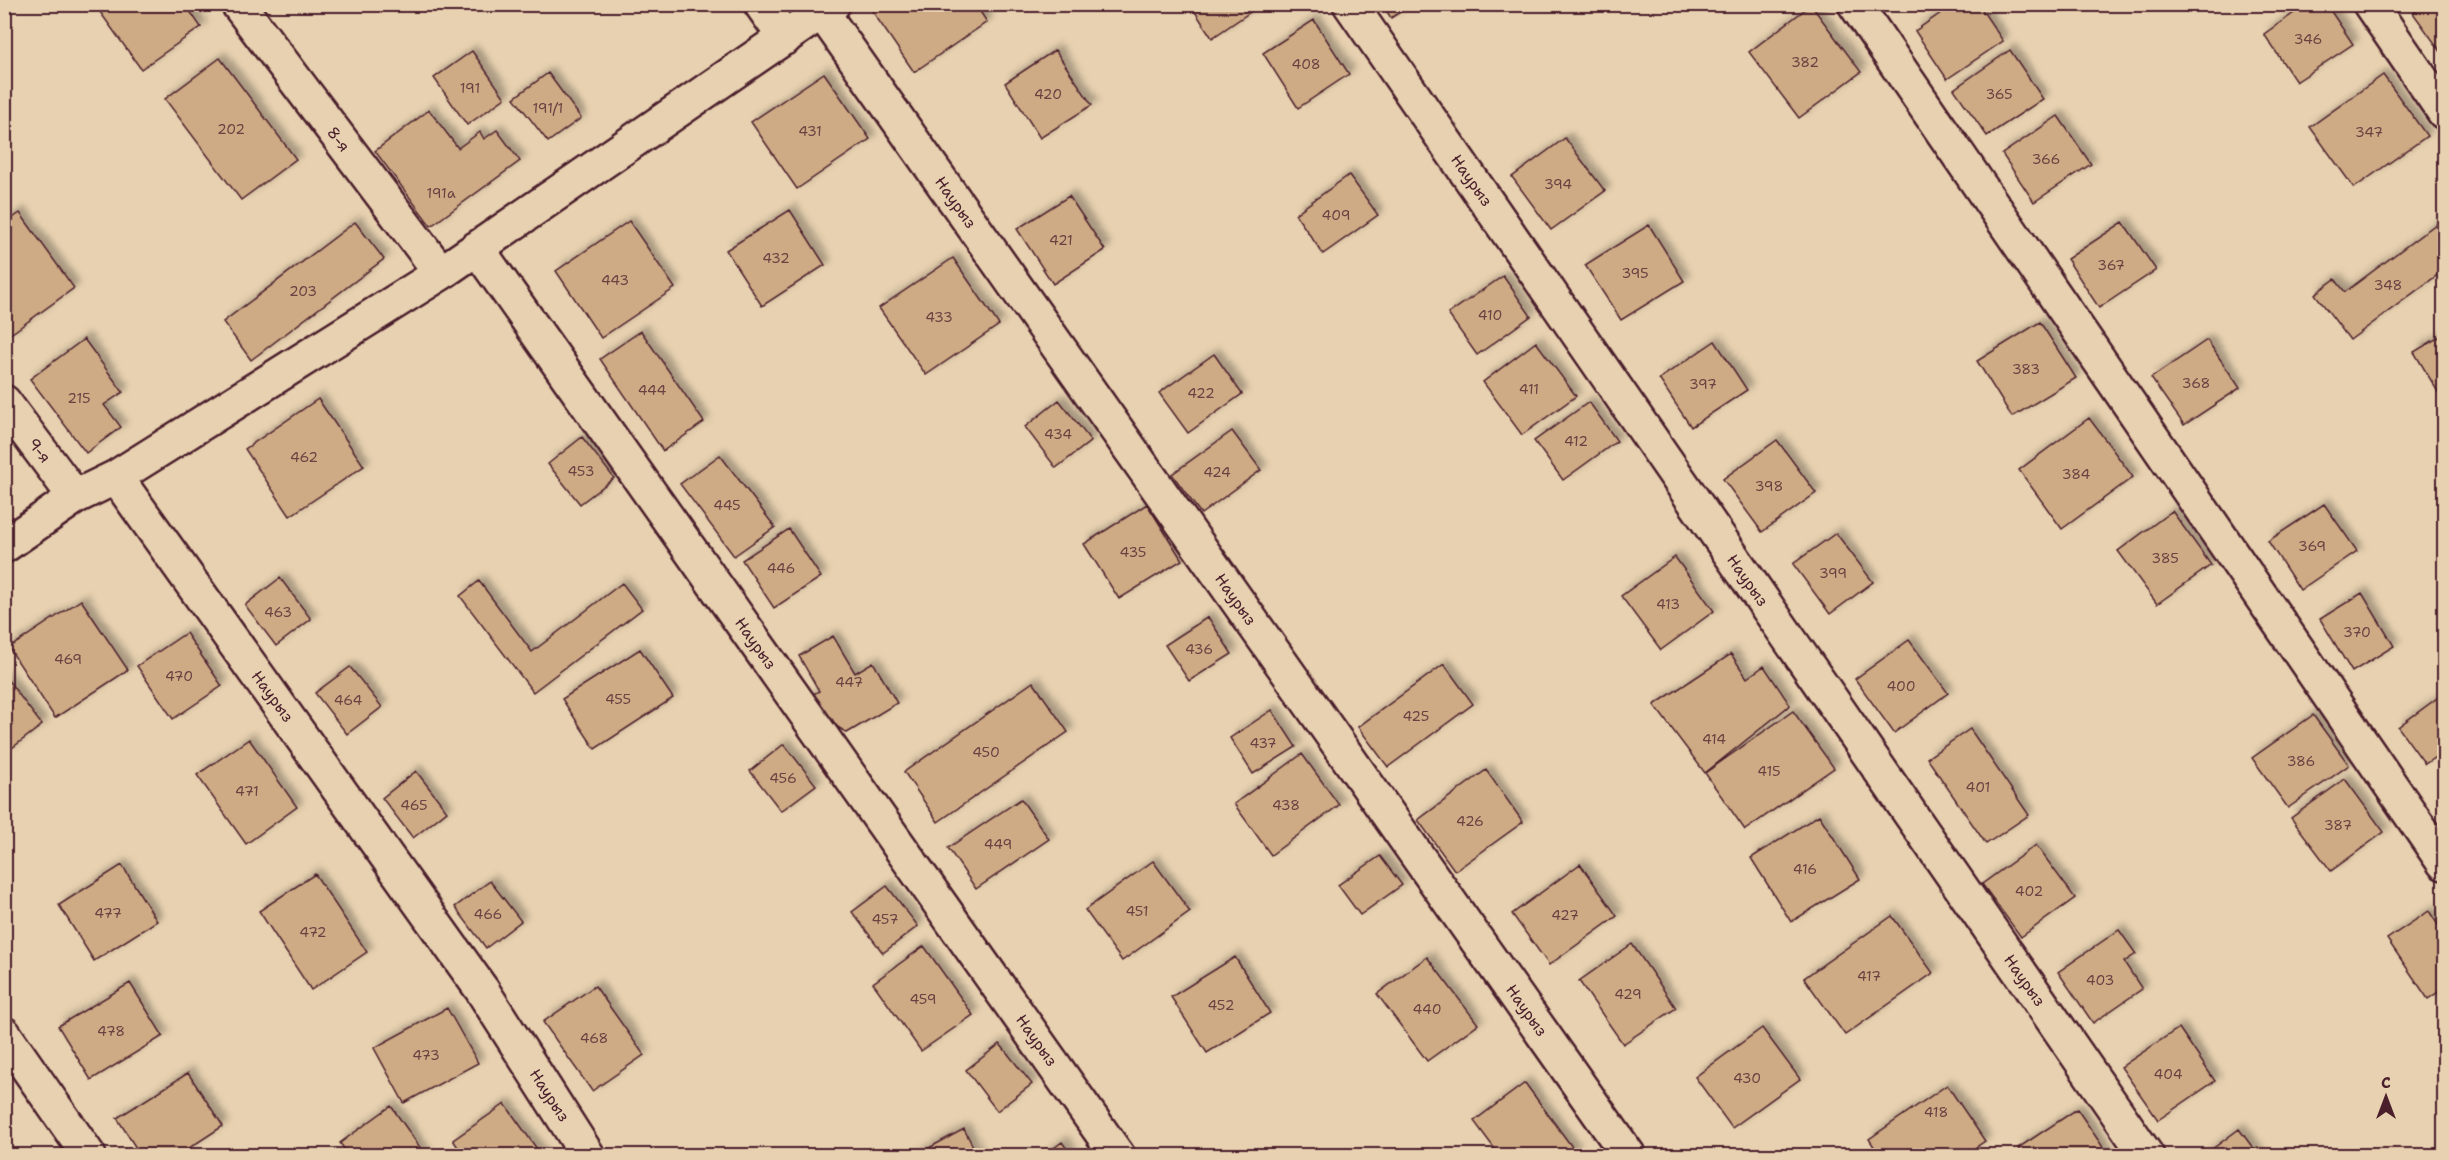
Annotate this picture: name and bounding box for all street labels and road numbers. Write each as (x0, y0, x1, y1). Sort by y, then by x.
street label: 8-я (322, 122, 355, 156)
street label: Наурыз (1446, 150, 1497, 210)
street label: Наурыз (930, 172, 981, 232)
street label: 9-я (23, 433, 56, 467)
street label: Наурыз (1722, 550, 1773, 610)
street label: Наурыз (1210, 569, 1261, 629)
street label: Наурыз (730, 613, 781, 673)
street label: Наурыз (247, 666, 298, 726)
street label: Наурыз (1999, 950, 2050, 1010)
street label: Наурыз (1501, 980, 1552, 1040)
street label: Наурыз (1011, 1010, 1062, 1070)
street label: Наурыз (525, 1065, 574, 1126)

